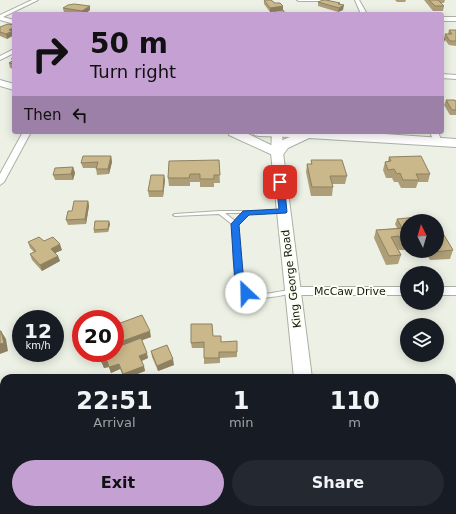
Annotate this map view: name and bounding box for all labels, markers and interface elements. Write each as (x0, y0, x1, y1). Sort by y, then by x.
text: 50 m (90, 27, 168, 60)
icon: right (24, 28, 76, 80)
text: Turn right (90, 61, 176, 82)
icon: left (69, 104, 91, 126)
text: Then (24, 106, 61, 124)
pin (263, 165, 297, 199)
icon: arrive (269, 171, 291, 193)
north arrow (400, 214, 444, 258)
map controls (400, 214, 444, 362)
street label: King George Road (279, 229, 304, 329)
button: sound (400, 266, 444, 310)
position arrow (225, 272, 267, 314)
street label: McCaw Drive (314, 285, 386, 298)
speed limit sign: 20 (72, 310, 124, 362)
button: layers (400, 318, 444, 362)
text: 12 (24, 319, 52, 343)
text: km/h (25, 340, 51, 351)
text: 22:51 (76, 387, 153, 415)
text: 1 (233, 387, 249, 415)
text: 110 (330, 387, 380, 415)
text: Arrival (93, 415, 136, 430)
text: min (229, 415, 253, 430)
text: m (348, 415, 361, 430)
button: Exit (12, 460, 224, 506)
button: Share (232, 460, 444, 506)

